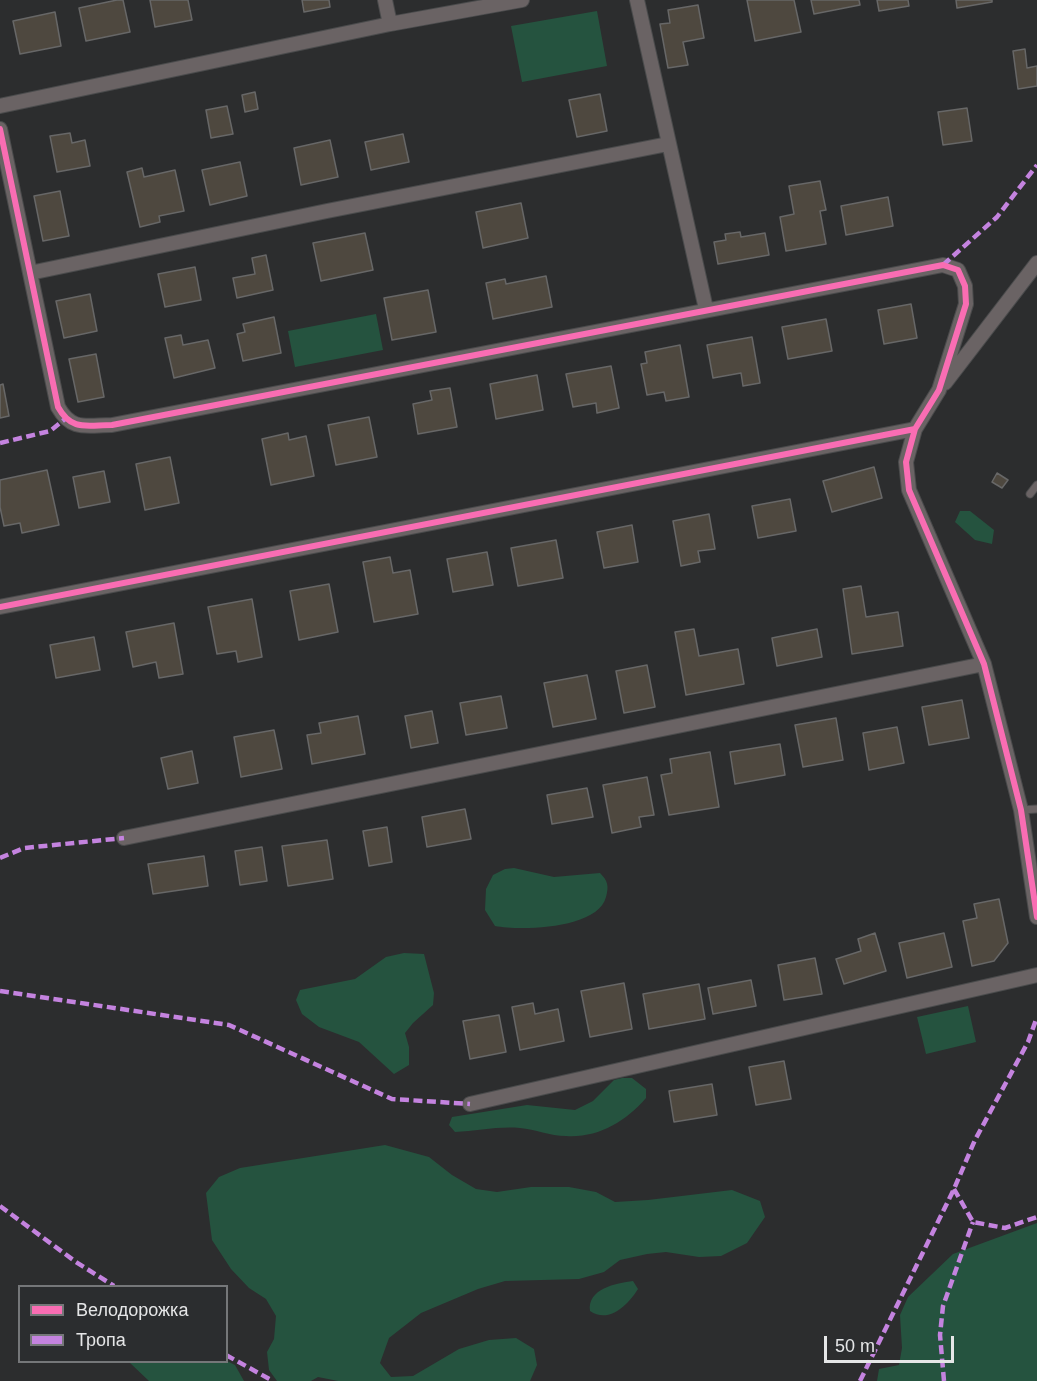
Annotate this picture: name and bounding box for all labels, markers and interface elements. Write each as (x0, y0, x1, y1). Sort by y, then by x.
legend (18, 1285, 228, 1363)
text: Велодорожка (76, 1300, 188, 1320)
scale bar (827, 1324, 958, 1362)
text: Тропа (76, 1330, 126, 1350)
text: 50 m (835, 1336, 875, 1356)

